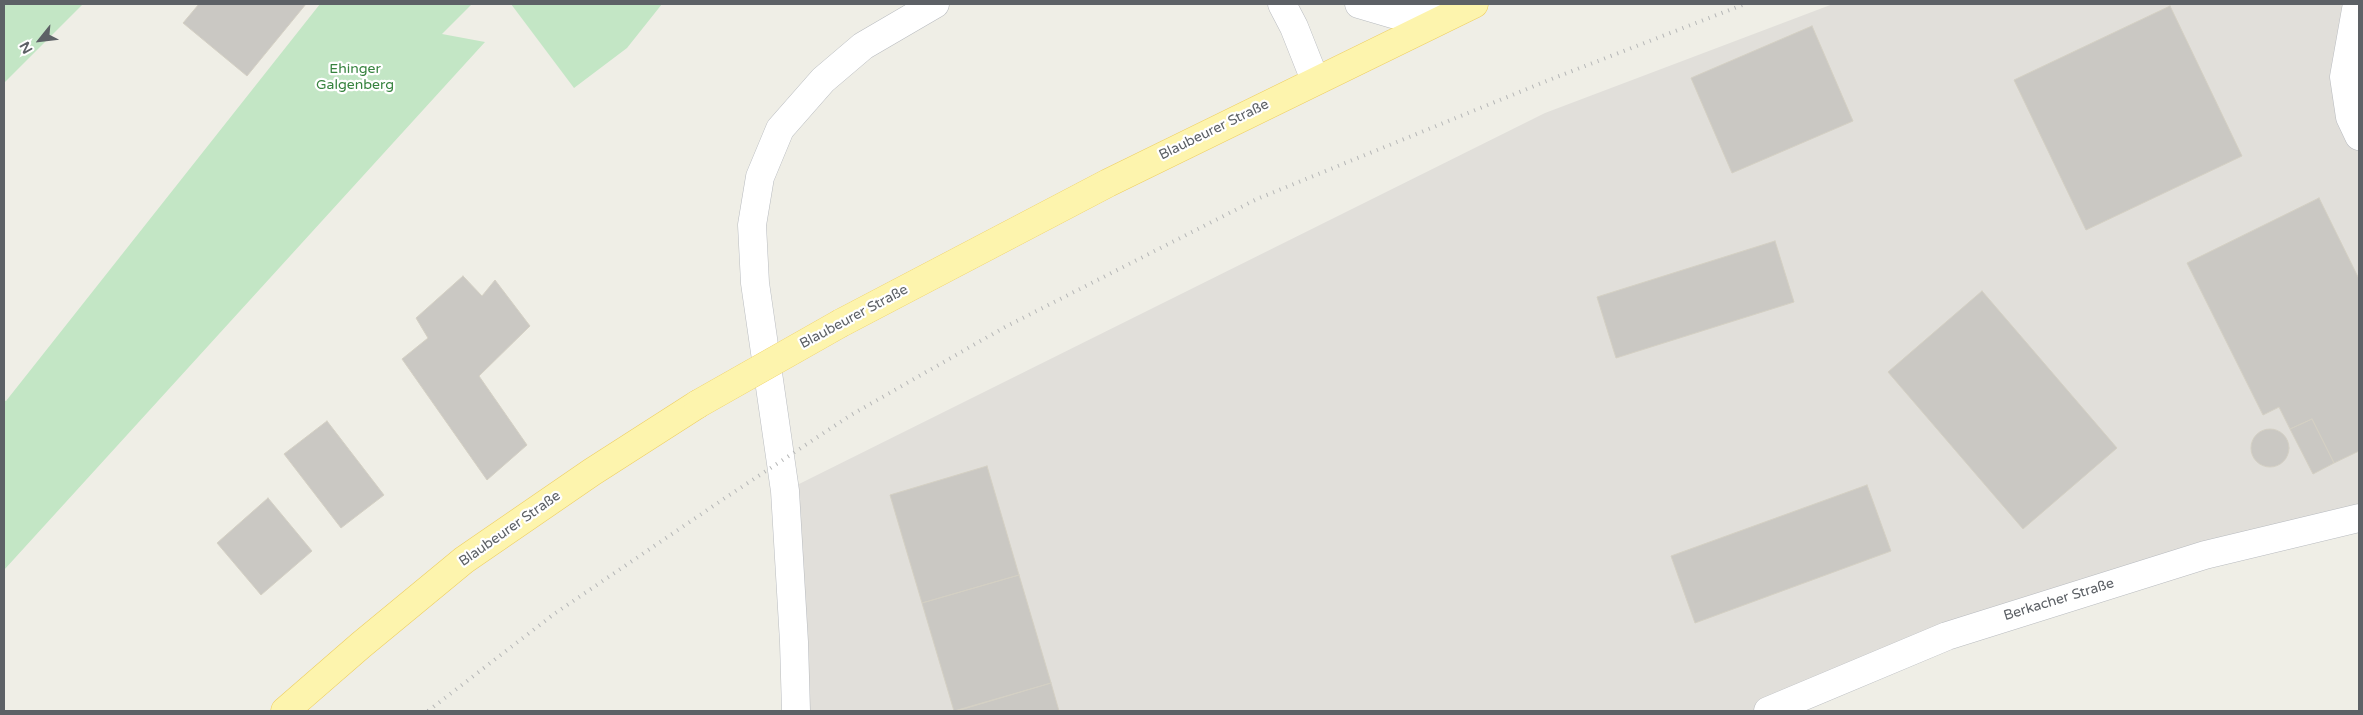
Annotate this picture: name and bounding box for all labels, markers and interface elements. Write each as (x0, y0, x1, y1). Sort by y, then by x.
north arrow (15, 15, 65, 65)
text: N (16, 38, 37, 57)
park label: Ehinger Galgenberg (316, 61, 394, 94)
street label: Blaubeurer Straße (1156, 96, 1272, 164)
street label: Blaubeurer Straße (797, 281, 911, 353)
street label: Blaubeurer Straße (456, 488, 564, 570)
street label: Berkacher Straße (2002, 575, 2116, 625)

